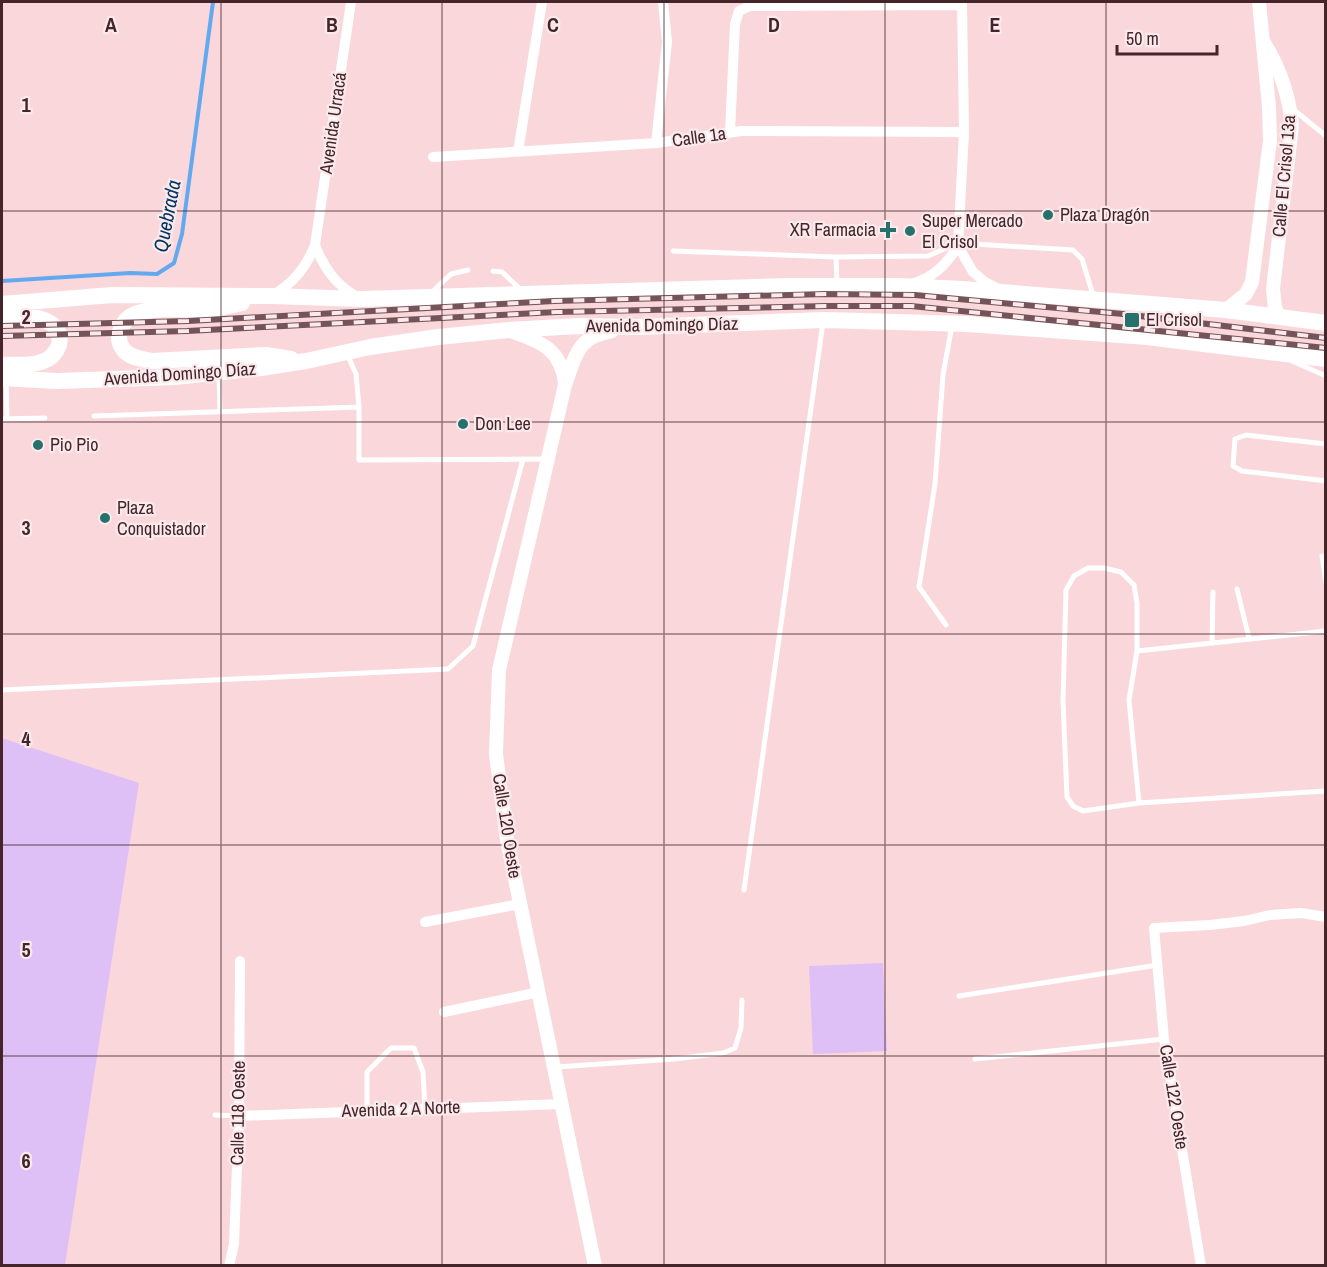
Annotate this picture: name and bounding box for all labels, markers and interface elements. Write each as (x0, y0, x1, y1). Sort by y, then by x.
text: A (105, 11, 117, 38)
text: B (326, 11, 338, 38)
text: C (547, 11, 559, 38)
text: D (768, 11, 780, 38)
text: E (990, 11, 1001, 38)
scale bar (1117, 18, 1218, 56)
text: 50 m (1126, 26, 1159, 51)
street label: Avenida Urracá (313, 71, 352, 176)
text: 1 (21, 91, 31, 118)
street label: Calle El Crisol 13a (1266, 114, 1301, 238)
street label: Calle 1a (670, 120, 727, 153)
water label: Quebrada (146, 178, 187, 254)
place label: Plaza Dragón (1060, 202, 1149, 227)
place label: Super Mercado El Crisol (922, 208, 1023, 254)
marker: Plaza Dragón (1041, 208, 1055, 222)
place label: XR Farmacia (790, 217, 876, 242)
marker: XR Farmacia (881, 223, 895, 237)
marker: Super Mercado El Crisol (903, 224, 917, 238)
text: 2 (21, 303, 31, 330)
place label: El Crisol (1146, 307, 1202, 332)
street label: Avenida Domingo Díaz (585, 311, 738, 338)
marker: El Crisol (1123, 311, 1141, 329)
street label: Avenida Domingo Díaz (102, 356, 257, 391)
place label: Don Lee (475, 411, 531, 436)
marker: Don Lee (456, 417, 470, 431)
place label: Pio Pio (50, 432, 98, 457)
marker: Pio Pio (31, 438, 45, 452)
place label: Plaza Conquistador (117, 495, 206, 541)
marker: Plaza Conquistador (98, 511, 112, 525)
text: 3 (21, 514, 31, 541)
text: 4 (21, 725, 31, 752)
street label: Calle 120 Oeste (487, 772, 528, 880)
text: 5 (21, 936, 31, 963)
street label: Calle 122 Oeste (1154, 1043, 1195, 1151)
street label: Calle 118 Oeste (224, 1060, 251, 1166)
street label: Avenida 2 A Norte (340, 1094, 461, 1123)
text: 6 (21, 1147, 31, 1174)

